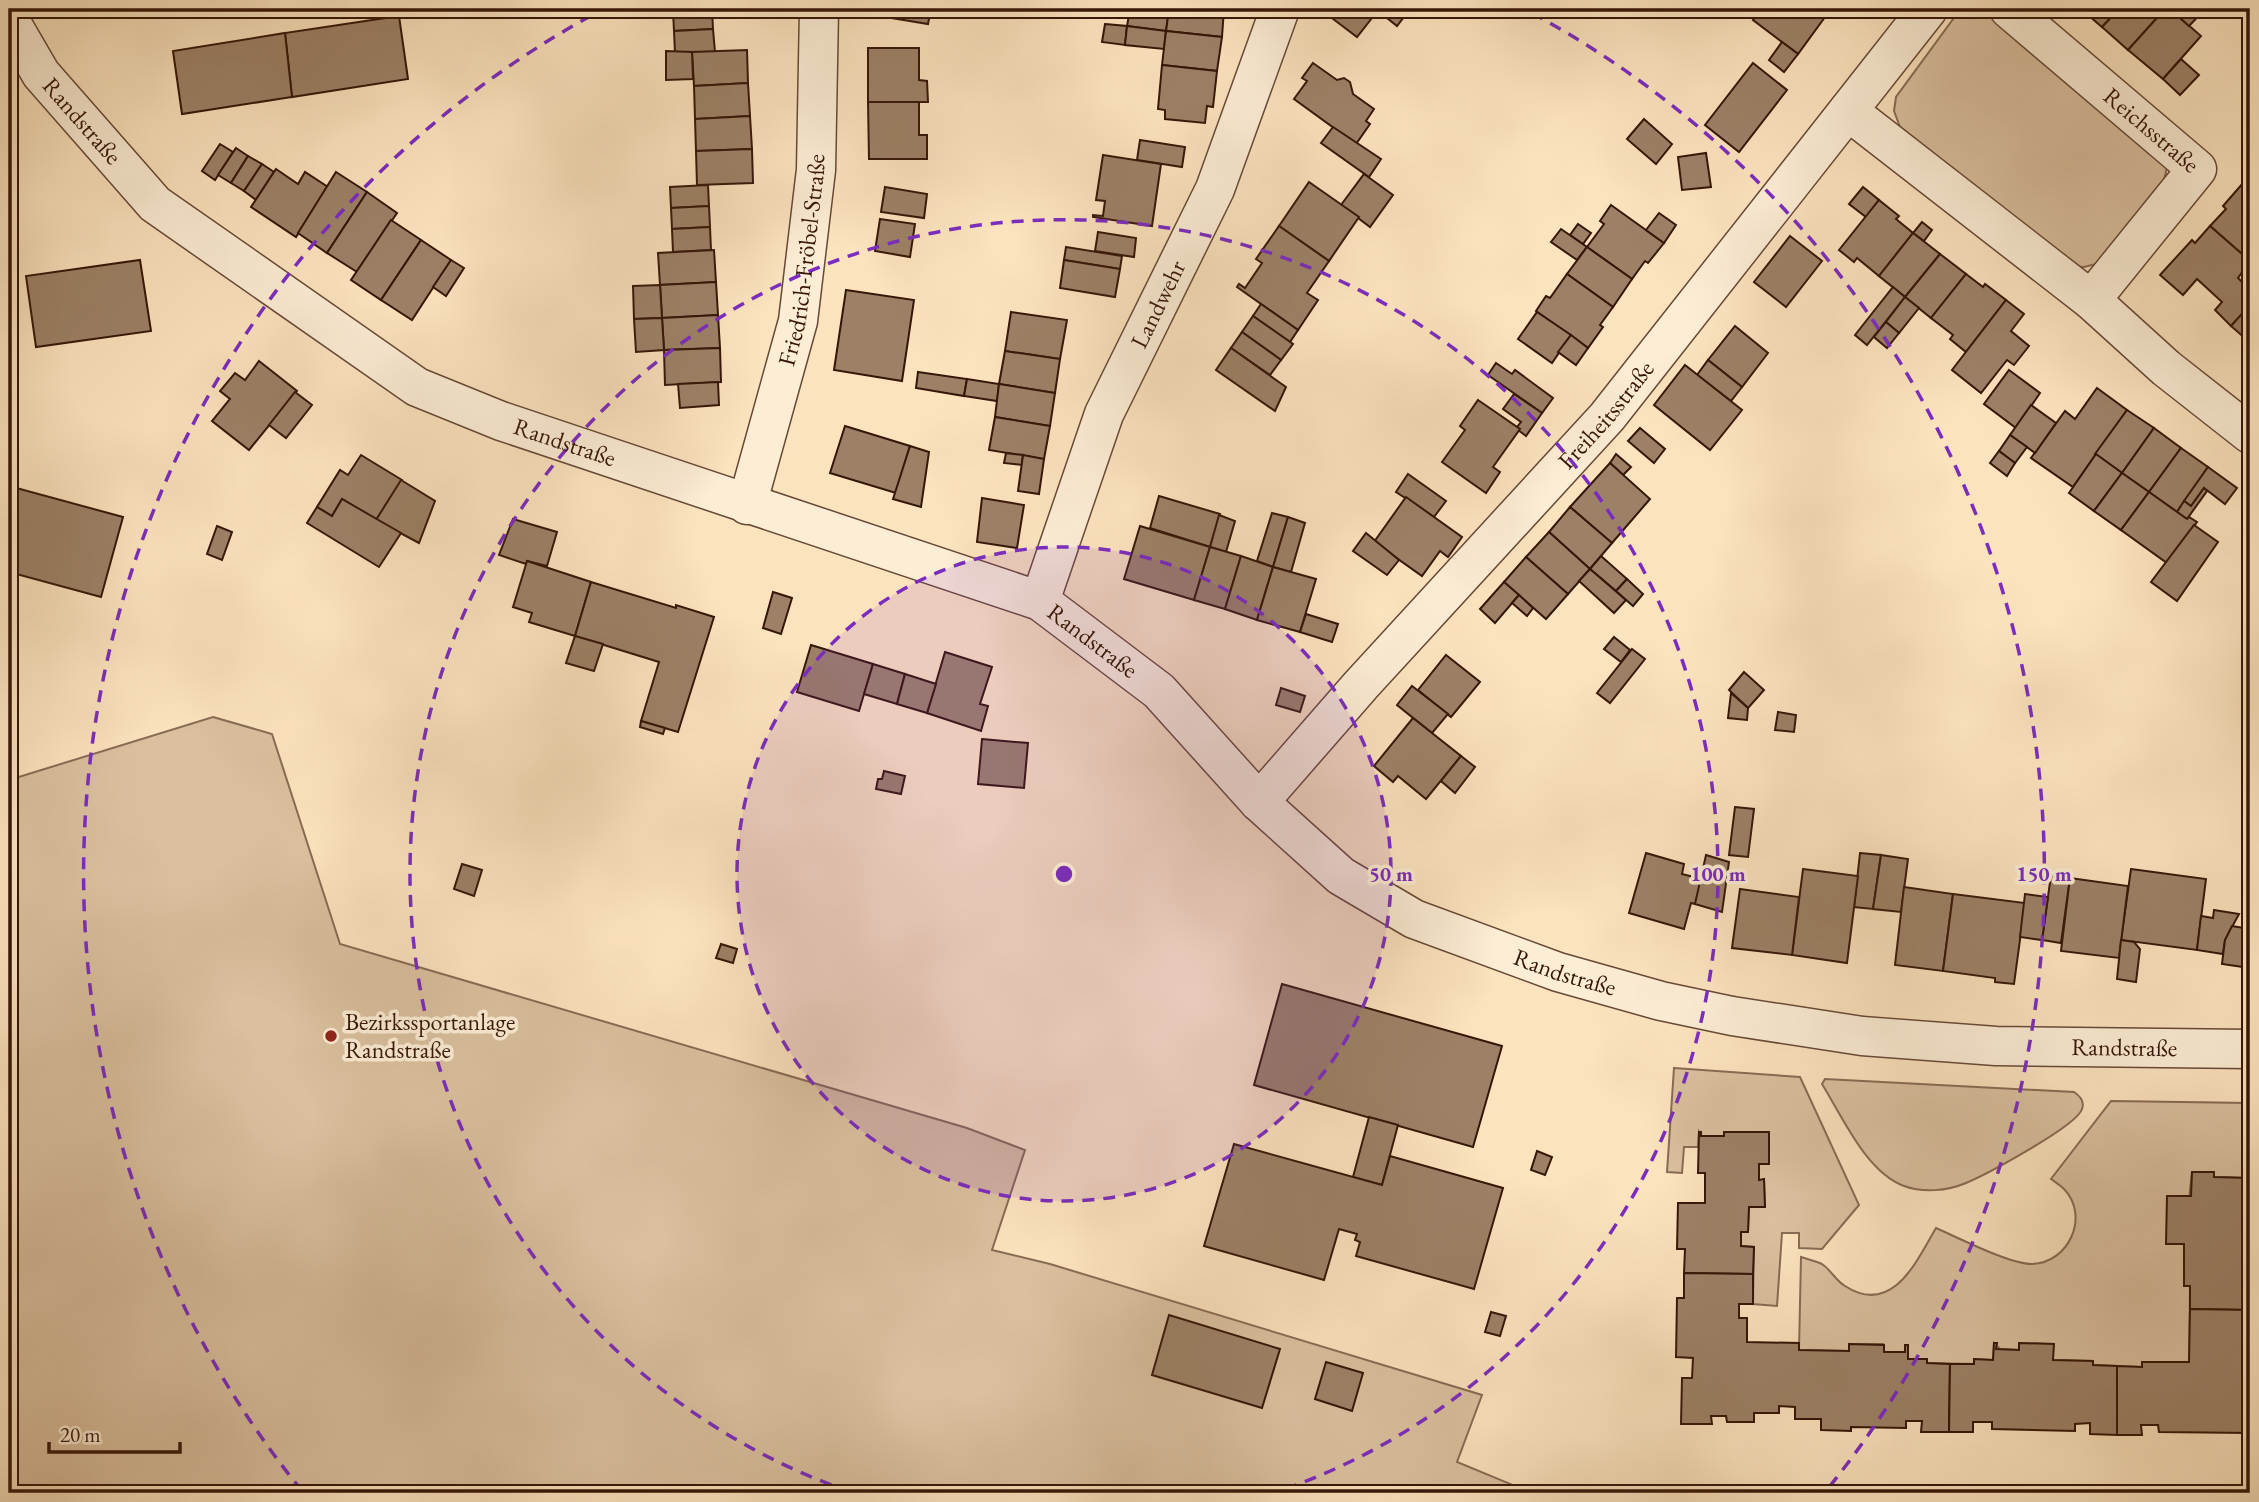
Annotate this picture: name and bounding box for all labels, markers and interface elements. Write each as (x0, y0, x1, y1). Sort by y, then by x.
street label: Randstraße (36, 71, 129, 171)
street label: Reichsstraße (2097, 80, 2206, 179)
street label: Friedrich-Fröbel-Straße (770, 154, 831, 369)
street label: Landwehr (1123, 255, 1192, 353)
street label: Freiheitsstraße (1551, 354, 1661, 475)
street label: Randstraße (510, 410, 620, 473)
street label: Randstraße (1041, 596, 1145, 685)
text: 50 m (1369, 860, 1413, 887)
text: 100 m (1690, 860, 1746, 887)
text: 150 m (2016, 860, 2072, 887)
centre of rings (1052, 862, 1076, 886)
street label: Randstraße (1509, 941, 1620, 1003)
place label: Bezirkssportanlage Randstraße (345, 1006, 515, 1065)
marker: Bezirkssportanlage Randstraße (323, 1028, 339, 1044)
street label: Randstraße (2071, 1031, 2177, 1063)
scale bar (49, 1411, 180, 1455)
text: 20 m (60, 1421, 101, 1448)

